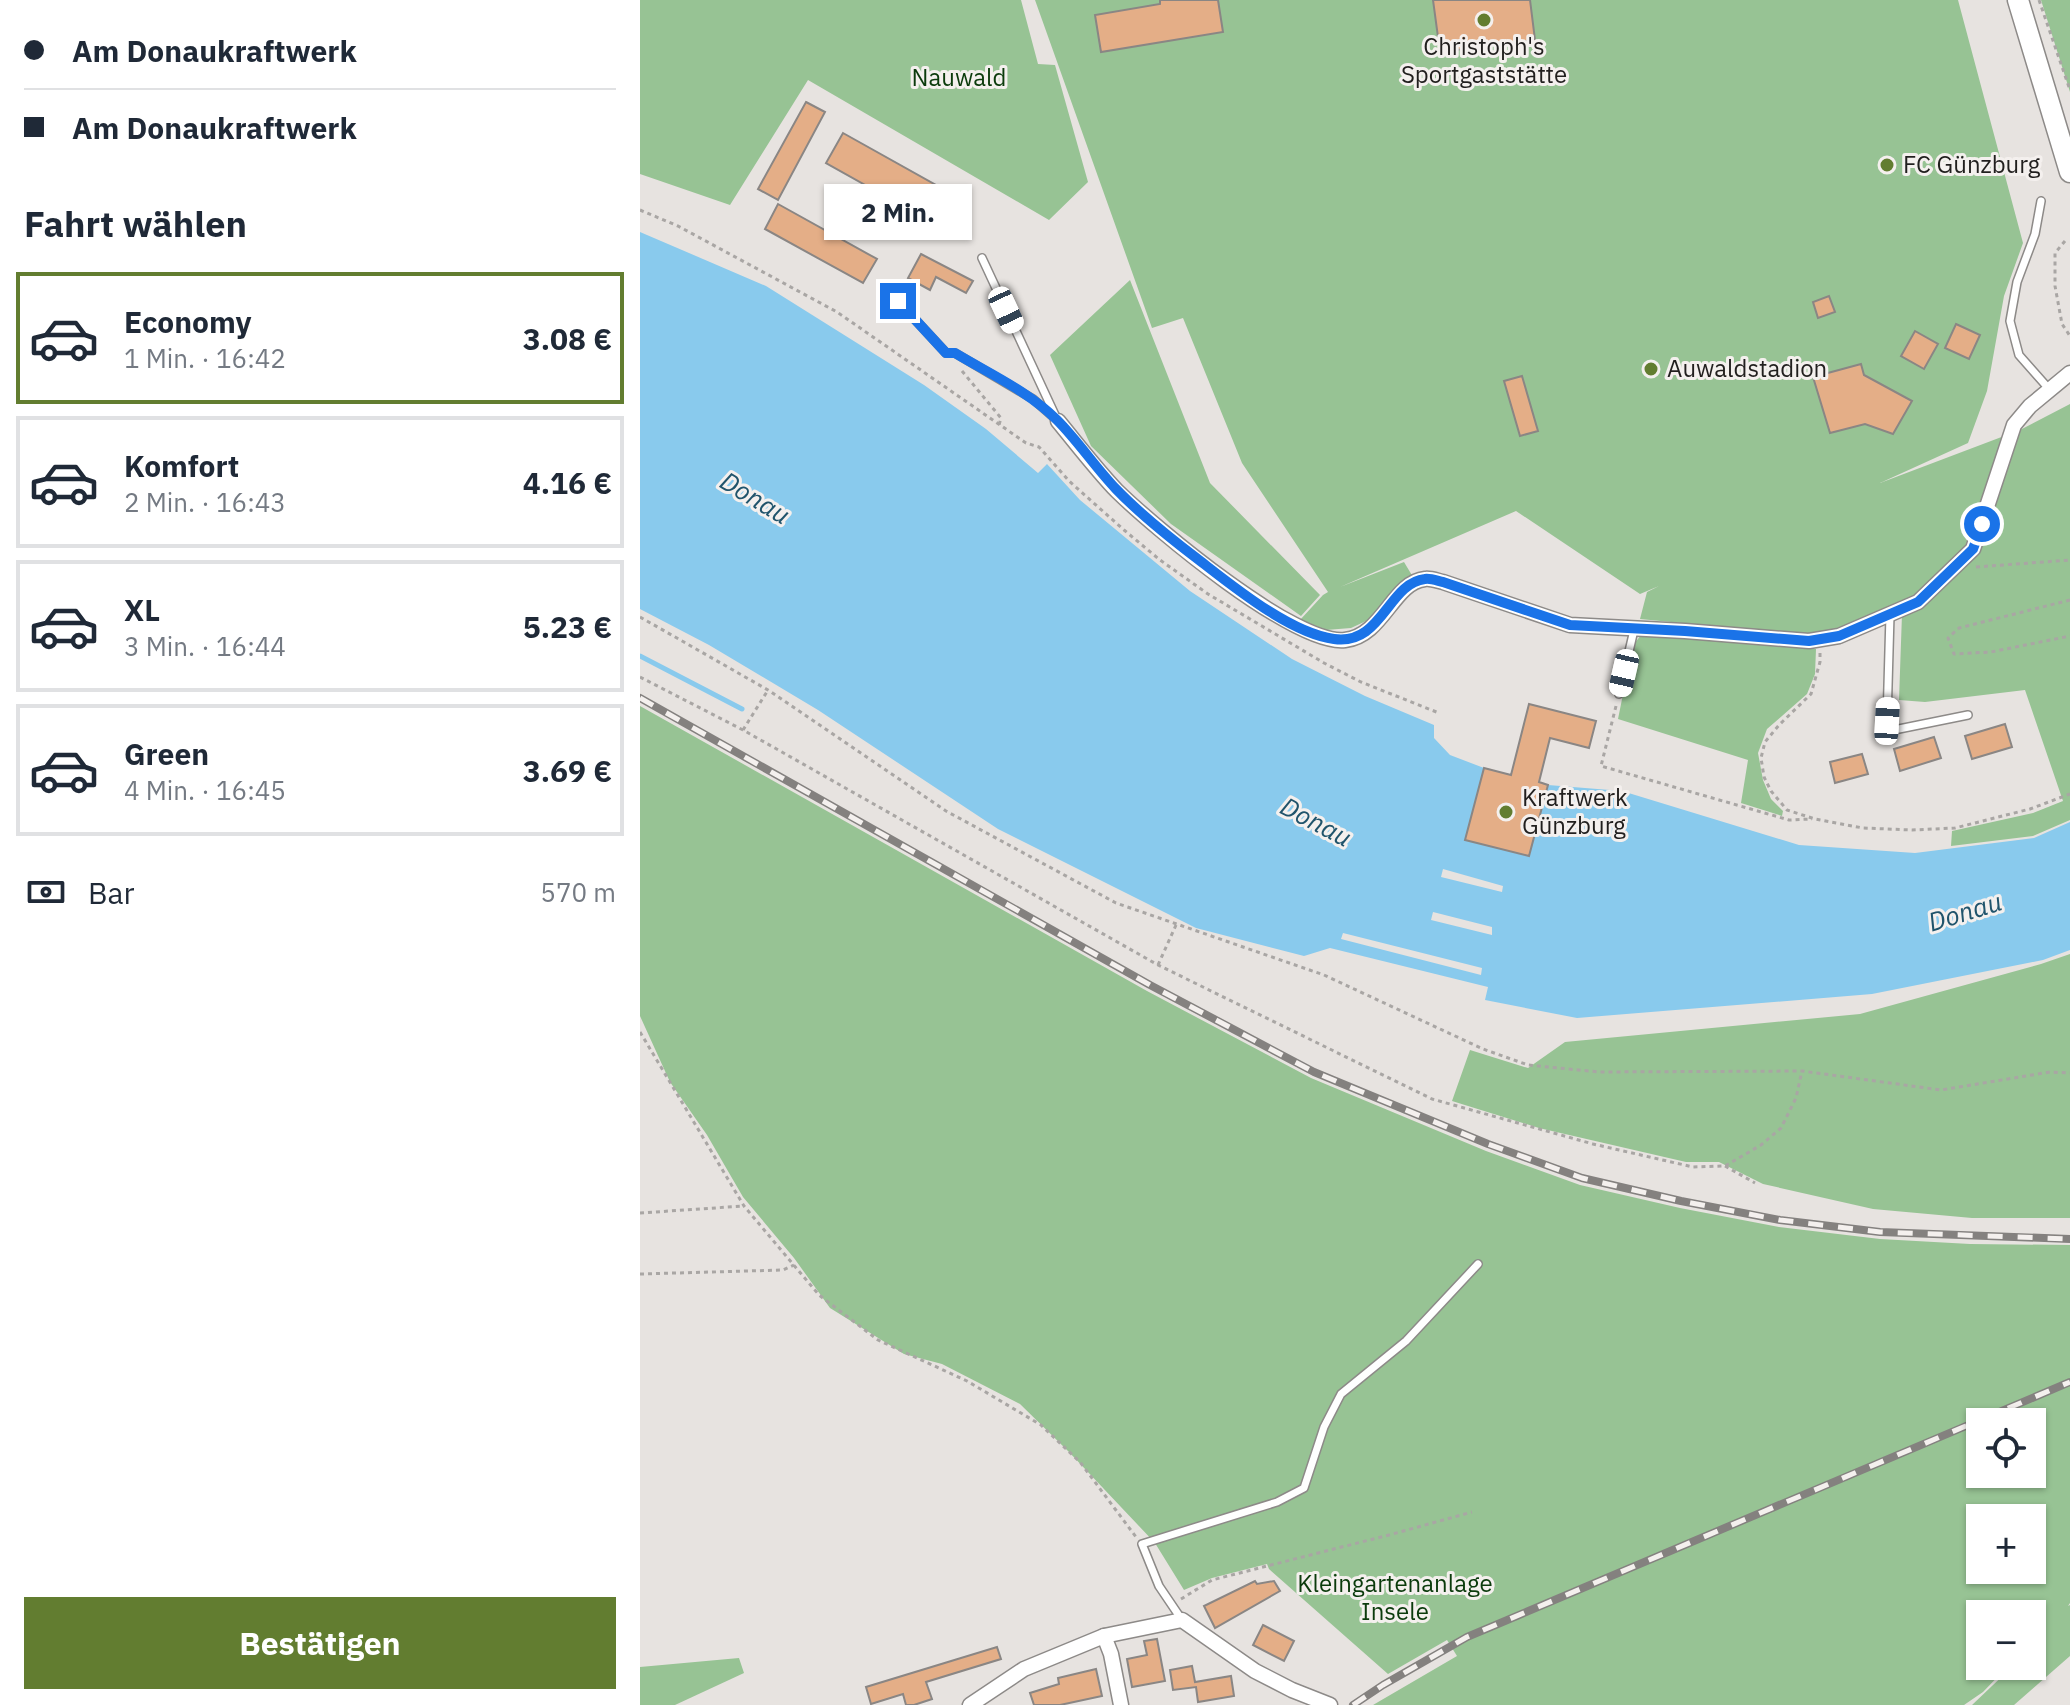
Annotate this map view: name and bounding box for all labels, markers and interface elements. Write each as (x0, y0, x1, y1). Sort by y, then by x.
marker: Christoph's Sportgaststätte (1475, 11, 1493, 29)
place label: Christoph's Sportgaststätte (1401, 30, 1567, 90)
text: Am Donaukraftwerk (72, 31, 357, 70)
park label: Nauwald (912, 61, 1006, 93)
text: Am Donaukraftwerk (72, 108, 357, 147)
place label: FC Günzburg (1903, 148, 2040, 180)
marker: FC Günzburg (1878, 156, 1896, 174)
callout: 2 Min. (824, 185, 972, 241)
text: 2 Min. (861, 195, 935, 229)
text: Fahrt wählen (24, 200, 247, 247)
route end (880, 283, 916, 319)
car (985, 283, 1027, 337)
icon: car (28, 302, 100, 374)
text: Economy (124, 302, 252, 341)
text: 3.08 € (523, 319, 612, 358)
text: 1 Min. · 16:42 (124, 341, 286, 375)
place label: Auwaldstadion (1667, 352, 1827, 384)
marker: Auwaldstadion (1642, 360, 1660, 378)
icon: car (28, 446, 100, 518)
text: Komfort (124, 446, 239, 485)
text: 4.16 € (523, 463, 612, 502)
water label: Donau (714, 463, 797, 531)
text: 2 Min. · 16:43 (124, 485, 286, 519)
route start (1964, 506, 2000, 542)
icon: car (28, 590, 100, 662)
text: XL (124, 590, 160, 629)
text: 5.23 € (523, 607, 612, 646)
text: 3 Min. · 16:44 (124, 629, 286, 663)
car (1607, 647, 1641, 699)
car (1874, 696, 1900, 746)
icon: car (28, 734, 100, 806)
text: Green (124, 734, 209, 773)
text: 3.69 € (523, 751, 612, 790)
text: 4 Min. · 16:45 (124, 773, 286, 807)
place label: Kraftwerk Günzburg (1522, 781, 1628, 841)
water label: Donau (1275, 788, 1358, 854)
marker: Kraftwerk Günzburg (1497, 803, 1515, 821)
icon: cash (24, 870, 68, 914)
text: Bar (88, 873, 135, 912)
text: 570 m (540, 875, 616, 909)
water label: Donau (1924, 884, 2006, 938)
map controls (1966, 1408, 2046, 1680)
button: locate (1966, 1408, 2046, 1488)
button: + (1966, 1504, 2046, 1584)
park label: Kleingartenanlage Insele (1297, 1567, 1493, 1627)
button: Bestätigen (24, 1597, 616, 1689)
button: − (1966, 1600, 2046, 1680)

